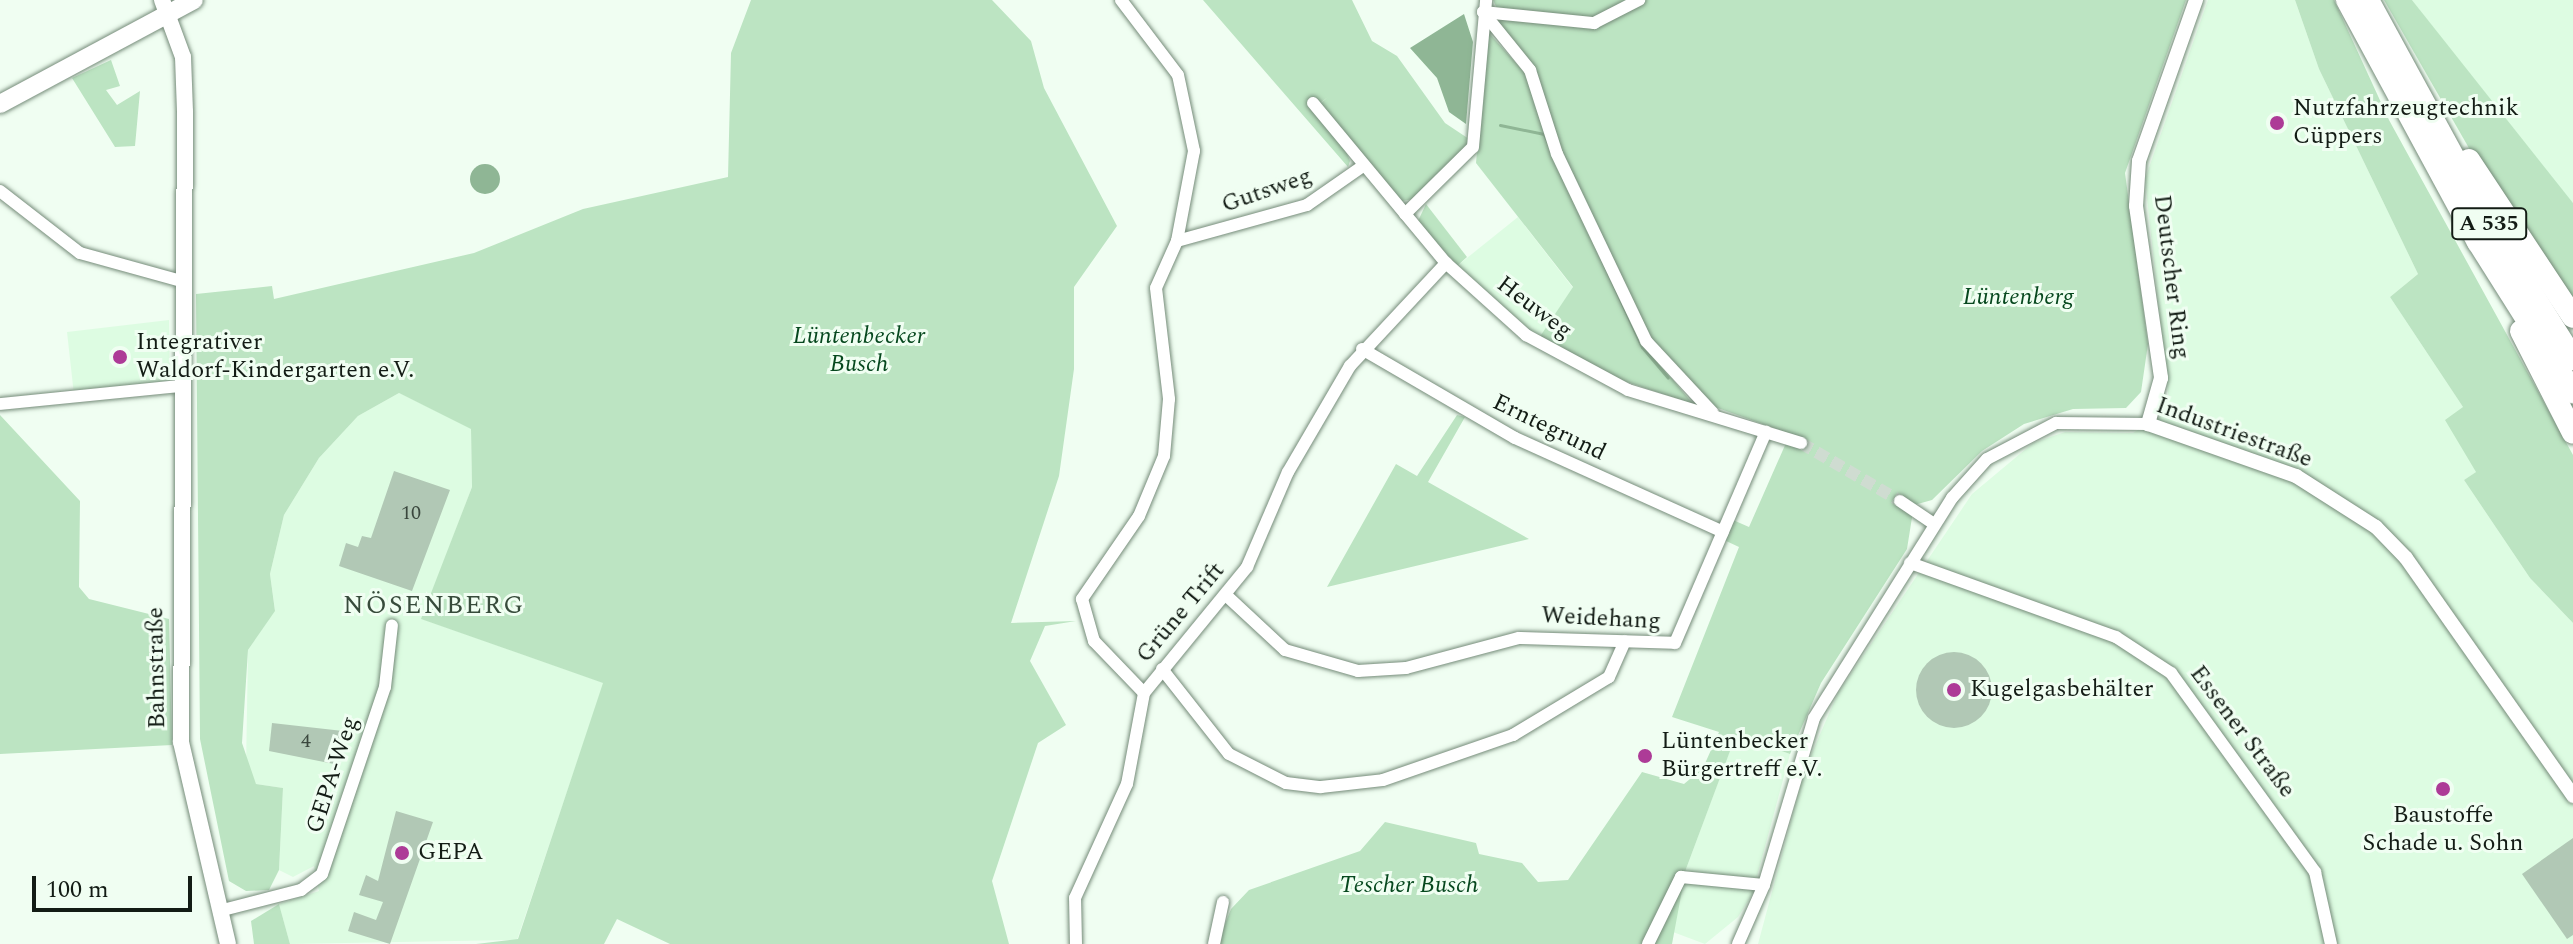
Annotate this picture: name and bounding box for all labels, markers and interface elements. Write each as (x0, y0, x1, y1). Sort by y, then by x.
place label: Nutzfahrzeugtechnik Cüppers (2293, 95, 2519, 151)
marker: Nutzfahrzeugtechnik Cüppers (2268, 114, 2286, 132)
street label: Gutsweg (1218, 162, 1316, 220)
street label: Deutscher Ring (2147, 193, 2195, 361)
road number: A 535 (2451, 206, 2527, 242)
street label: Heuweg (1490, 270, 1578, 346)
park label: Lüntenberg (1963, 284, 2073, 312)
park label: Lüntenbecker Busch (793, 323, 925, 379)
place label: Integrativer Waldorf-Kindergarten e.V. (136, 329, 414, 385)
marker: Integrativer Waldorf-Kindergarten e.V. (111, 348, 129, 366)
street label: Erntegrund (1488, 388, 1610, 468)
street label: Industriestraße (2152, 391, 2316, 475)
house number: 10 (401, 501, 421, 525)
street label: Grüne Trift (1131, 557, 1231, 669)
district label: NÖSENBERG (343, 590, 525, 622)
street label: Weidehang (1540, 601, 1662, 637)
street label: Bahnstraße (142, 607, 172, 729)
street label: Essener Straße (2183, 660, 2301, 804)
place label: Kugelgasbehälter (1970, 676, 2154, 704)
marker: Kugelgasbehälter (1945, 681, 1963, 699)
street label: GEPA-Weg (301, 713, 365, 837)
place label: Lüntenbecker Bürgertreff e.V. (1661, 728, 1822, 784)
house number: 4 (301, 729, 311, 753)
marker: Lüntenbecker Bürgertreff e.V. (1636, 747, 1654, 765)
marker: Baustoffe Schade u. Sohn (2434, 780, 2452, 798)
place label: Baustoffe Schade u. Sohn (2363, 802, 2523, 858)
place label: GEPA (418, 839, 483, 867)
marker: GEPA (393, 844, 411, 862)
scale bar (36, 860, 196, 910)
text: 100 m (46, 872, 109, 908)
park label: Tescher Busch (1340, 872, 1478, 900)

